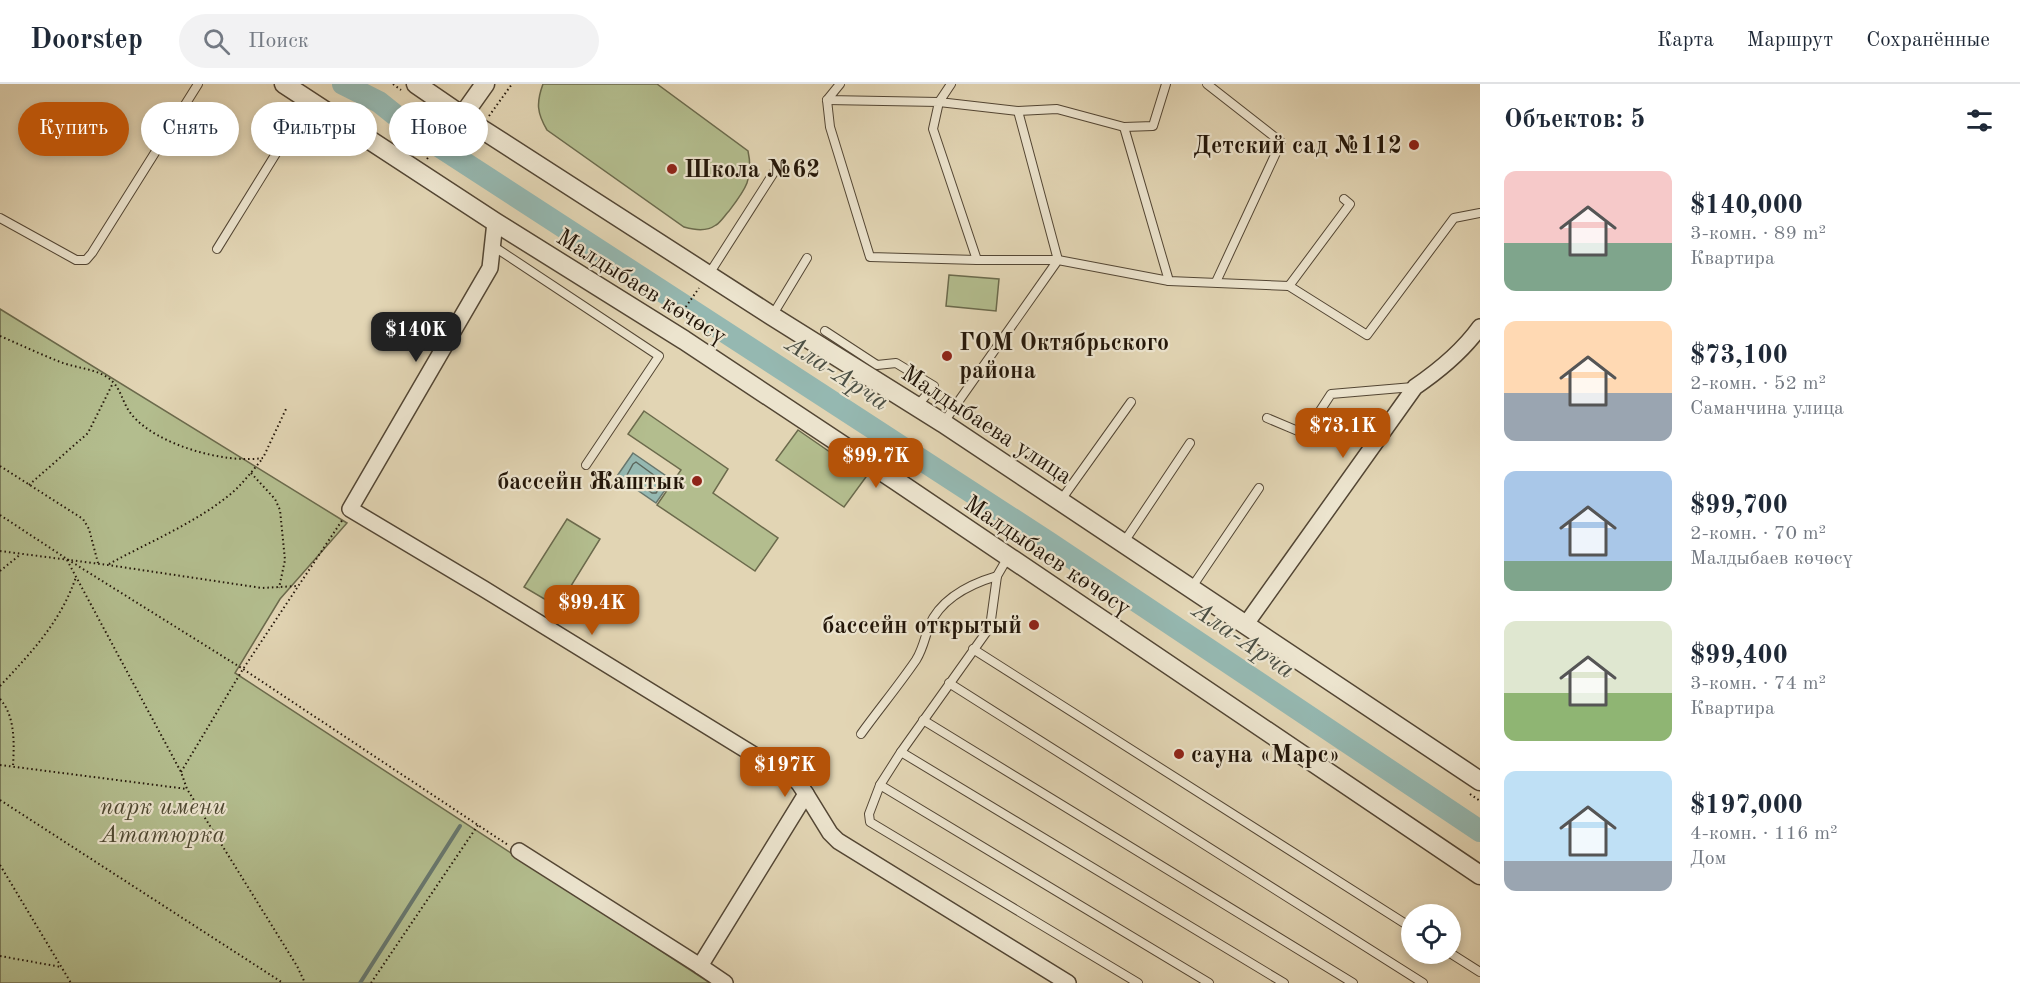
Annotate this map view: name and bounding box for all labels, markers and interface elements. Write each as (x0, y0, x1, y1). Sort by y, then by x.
search box (179, 14, 599, 68)
icon: search (200, 25, 233, 58)
text: Doorstep (30, 27, 143, 55)
text: Поиск (248, 30, 309, 52)
text: Карта (1657, 30, 1714, 51)
text: Маршрут (1747, 30, 1833, 51)
text: Сохранённые (1866, 30, 1990, 51)
chip: Купить (18, 102, 129, 156)
chip: Снять (141, 102, 239, 156)
chip: Фильтры (251, 102, 377, 156)
chip: Новое (389, 102, 488, 156)
icon: filters (1963, 104, 1996, 137)
text: Объектов: 5 (1504, 107, 1645, 133)
place label: Детский сад №112 (1193, 135, 1402, 159)
marker: Детский сад №112 (1407, 138, 1421, 152)
place label: Школа №62 (684, 159, 820, 183)
marker: Школа №62 (665, 162, 679, 176)
text: $140,000 (1690, 193, 1803, 219)
icon: home (1552, 195, 1624, 267)
text: 3-комн. · 89 m² (1690, 224, 1826, 244)
street label: Малдыбаев көчөсү (552, 226, 731, 350)
text: Квартира (1690, 249, 1775, 269)
pin: $140K (374, 312, 458, 363)
text: $140K (385, 321, 447, 341)
water label: Ала-Арча (779, 330, 893, 417)
place label: ГОМ Октябрьского района (959, 332, 1169, 384)
text: $73,100 (1690, 343, 1788, 369)
icon: home (1552, 345, 1624, 417)
marker: ГОМ Октябрьского района (940, 349, 954, 363)
street label: Малдыбаева улица (896, 362, 1076, 490)
text: 2-комн. · 52 m² (1690, 374, 1826, 394)
text: Саманчина улица (1690, 399, 1844, 419)
pin: $73.1K (1294, 408, 1392, 459)
text: $73.1K (1309, 417, 1377, 437)
pin: $99.7K (827, 438, 925, 489)
text: $99.7K (842, 447, 910, 467)
place label: бассейн Жаштык (497, 471, 685, 495)
marker: бассейн Жаштык (690, 474, 704, 488)
street label: Малдыбаев көчөсү (959, 492, 1135, 621)
text: $99,700 (1690, 493, 1788, 519)
icon: home (1552, 495, 1624, 567)
text: 2-комн. · 70 m² (1690, 524, 1826, 544)
text: Малдыбаев көчөсү (1690, 549, 1853, 569)
pin: $99.4K (543, 585, 641, 636)
text: $99.4K (558, 594, 626, 614)
water label: Ала-Арча (1185, 596, 1299, 684)
place label: бассейн открытый (822, 615, 1022, 639)
marker: бассейн открытый (1027, 618, 1041, 632)
text: $99,400 (1690, 643, 1788, 669)
icon: home (1552, 645, 1624, 717)
text: 3-комн. · 74 m² (1690, 674, 1826, 694)
text: Квартира (1690, 699, 1775, 719)
place label: сауна «Марс» (1191, 744, 1340, 768)
pin: $197K (743, 747, 827, 798)
marker: сауна «Марс» (1172, 747, 1186, 761)
text: $197K (754, 756, 816, 776)
text: $197,000 (1690, 793, 1803, 819)
icon: home (1552, 795, 1624, 867)
park label: парк имени Ататюрка (99, 796, 226, 848)
text: 4-комн. · 116 m² (1690, 824, 1838, 844)
text: Дом (1690, 849, 1726, 869)
map controls (1401, 904, 1461, 964)
button: locate (1401, 904, 1461, 964)

